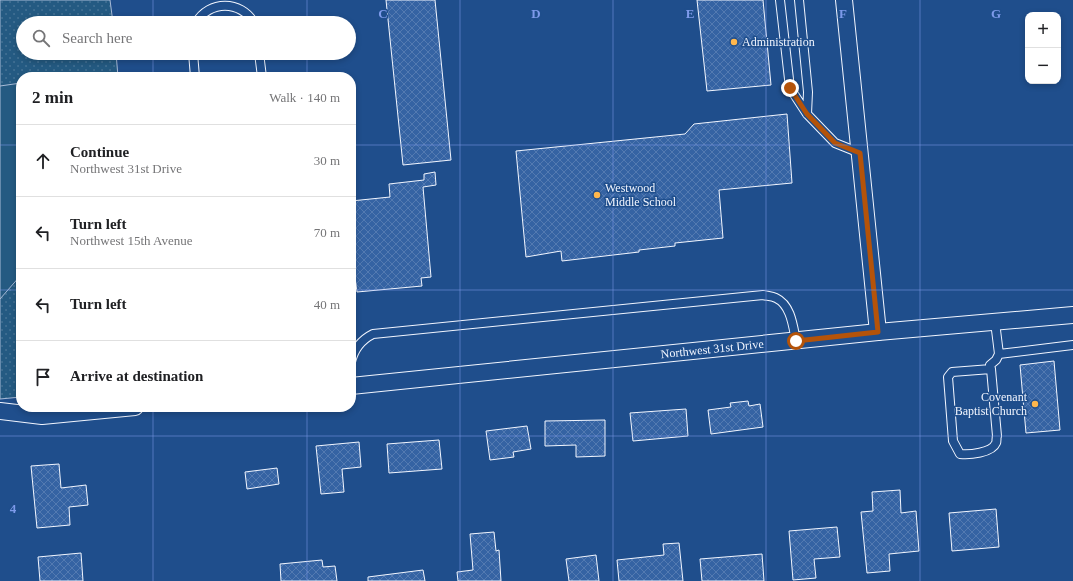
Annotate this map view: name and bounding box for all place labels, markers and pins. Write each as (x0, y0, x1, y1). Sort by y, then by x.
place label: Administration (742, 35, 815, 49)
marker: Administration (729, 37, 739, 47)
place label: Westwood Middle School (605, 181, 677, 209)
marker: Westwood Middle School (592, 190, 602, 200)
place label: Covenant Baptist Church (955, 390, 1028, 418)
marker: Covenant Baptist Church (1030, 399, 1040, 409)

